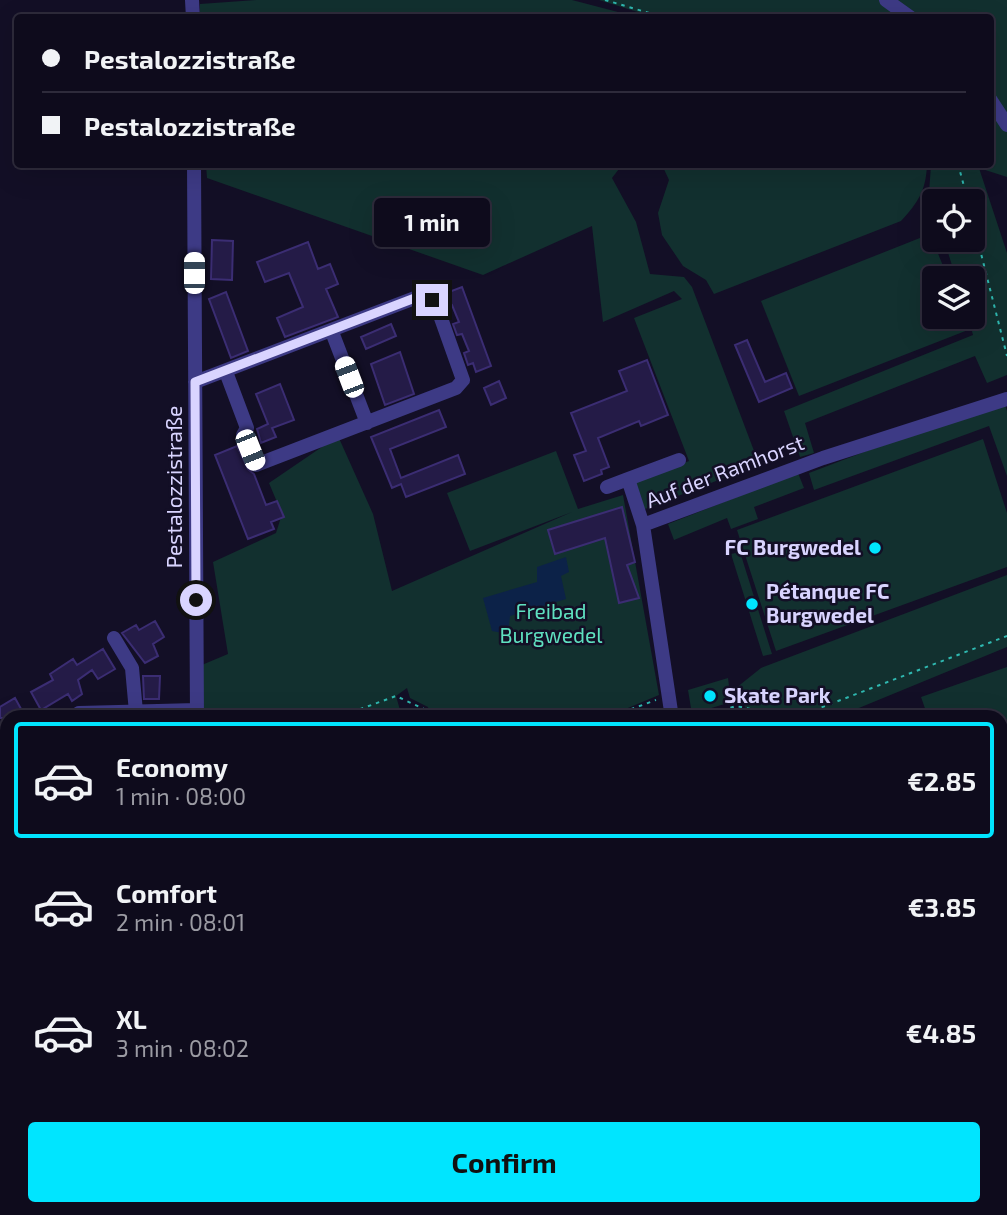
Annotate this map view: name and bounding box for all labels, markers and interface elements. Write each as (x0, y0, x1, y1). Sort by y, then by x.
text: Pestalozzistraße (84, 43, 296, 74)
text: Pestalozzistraße (84, 110, 296, 141)
map controls (922, 189, 985, 329)
button: locate (922, 189, 985, 252)
callout: 1 min (374, 198, 490, 247)
text: 1 min (404, 208, 460, 236)
car (184, 252, 205, 294)
button: layers (922, 266, 985, 329)
route end (416, 284, 448, 316)
car (332, 354, 367, 400)
street label: Pestalozzistraße (161, 406, 186, 568)
car (233, 427, 268, 473)
street label: Auf der Ramhorst (642, 429, 807, 512)
place label: FC Burgwedel (725, 534, 861, 559)
marker: FC Burgwedel (867, 540, 883, 556)
place label: Pétanque FC Burgwedel (766, 578, 889, 627)
route start (180, 584, 212, 616)
marker: Pétanque FC Burgwedel (744, 596, 760, 612)
park label: Freibad Burgwedel (499, 598, 603, 647)
place label: Skate Park (724, 682, 831, 707)
marker: Skate Park (702, 688, 718, 704)
icon: car (32, 749, 95, 812)
text: Economy (116, 751, 228, 782)
text: €2.85 (907, 765, 976, 796)
text: 1 min · 08:00 (116, 782, 246, 810)
icon: car (32, 875, 95, 938)
text: Comfort (116, 877, 217, 908)
text: €3.85 (908, 891, 976, 922)
text: 2 min · 08:01 (116, 908, 245, 936)
icon: car (32, 1001, 95, 1064)
text: XL (116, 1003, 147, 1034)
text: €4.85 (906, 1017, 976, 1048)
text: 3 min · 08:02 (116, 1034, 249, 1062)
button: Confirm (28, 1122, 980, 1202)

